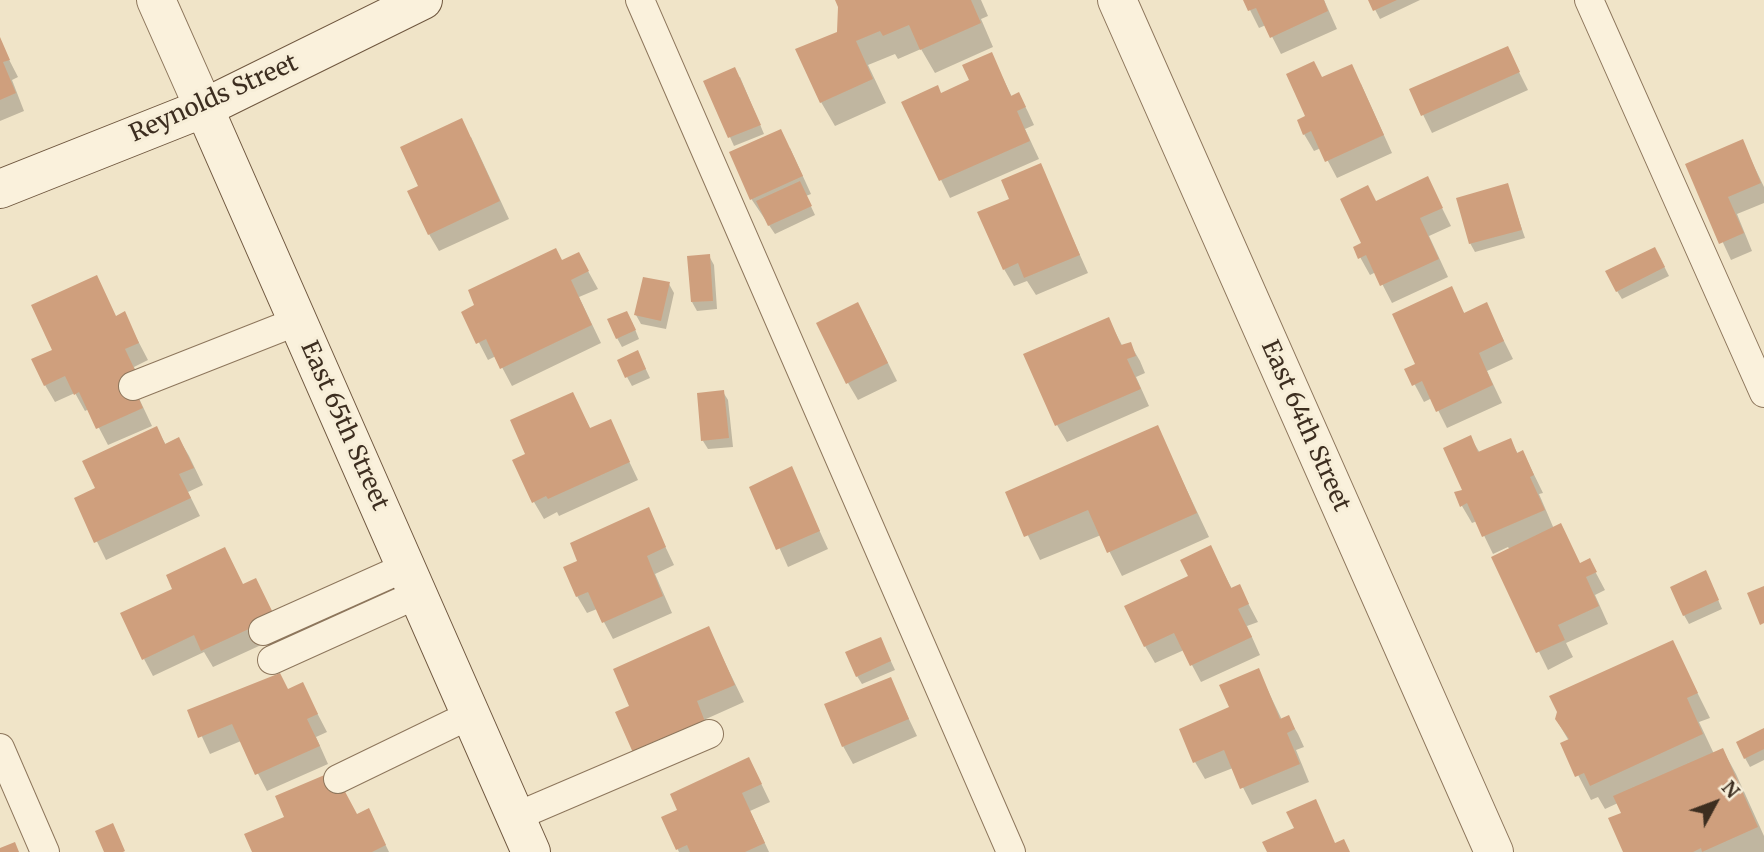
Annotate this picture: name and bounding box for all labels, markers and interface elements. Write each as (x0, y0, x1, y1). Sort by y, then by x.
street label: Reynolds Street (125, 49, 303, 149)
street label: East 64th Street (1254, 336, 1356, 516)
street label: East 65th Street (294, 337, 394, 515)
north arrow (1680, 768, 1750, 838)
text: N (1717, 776, 1745, 803)

